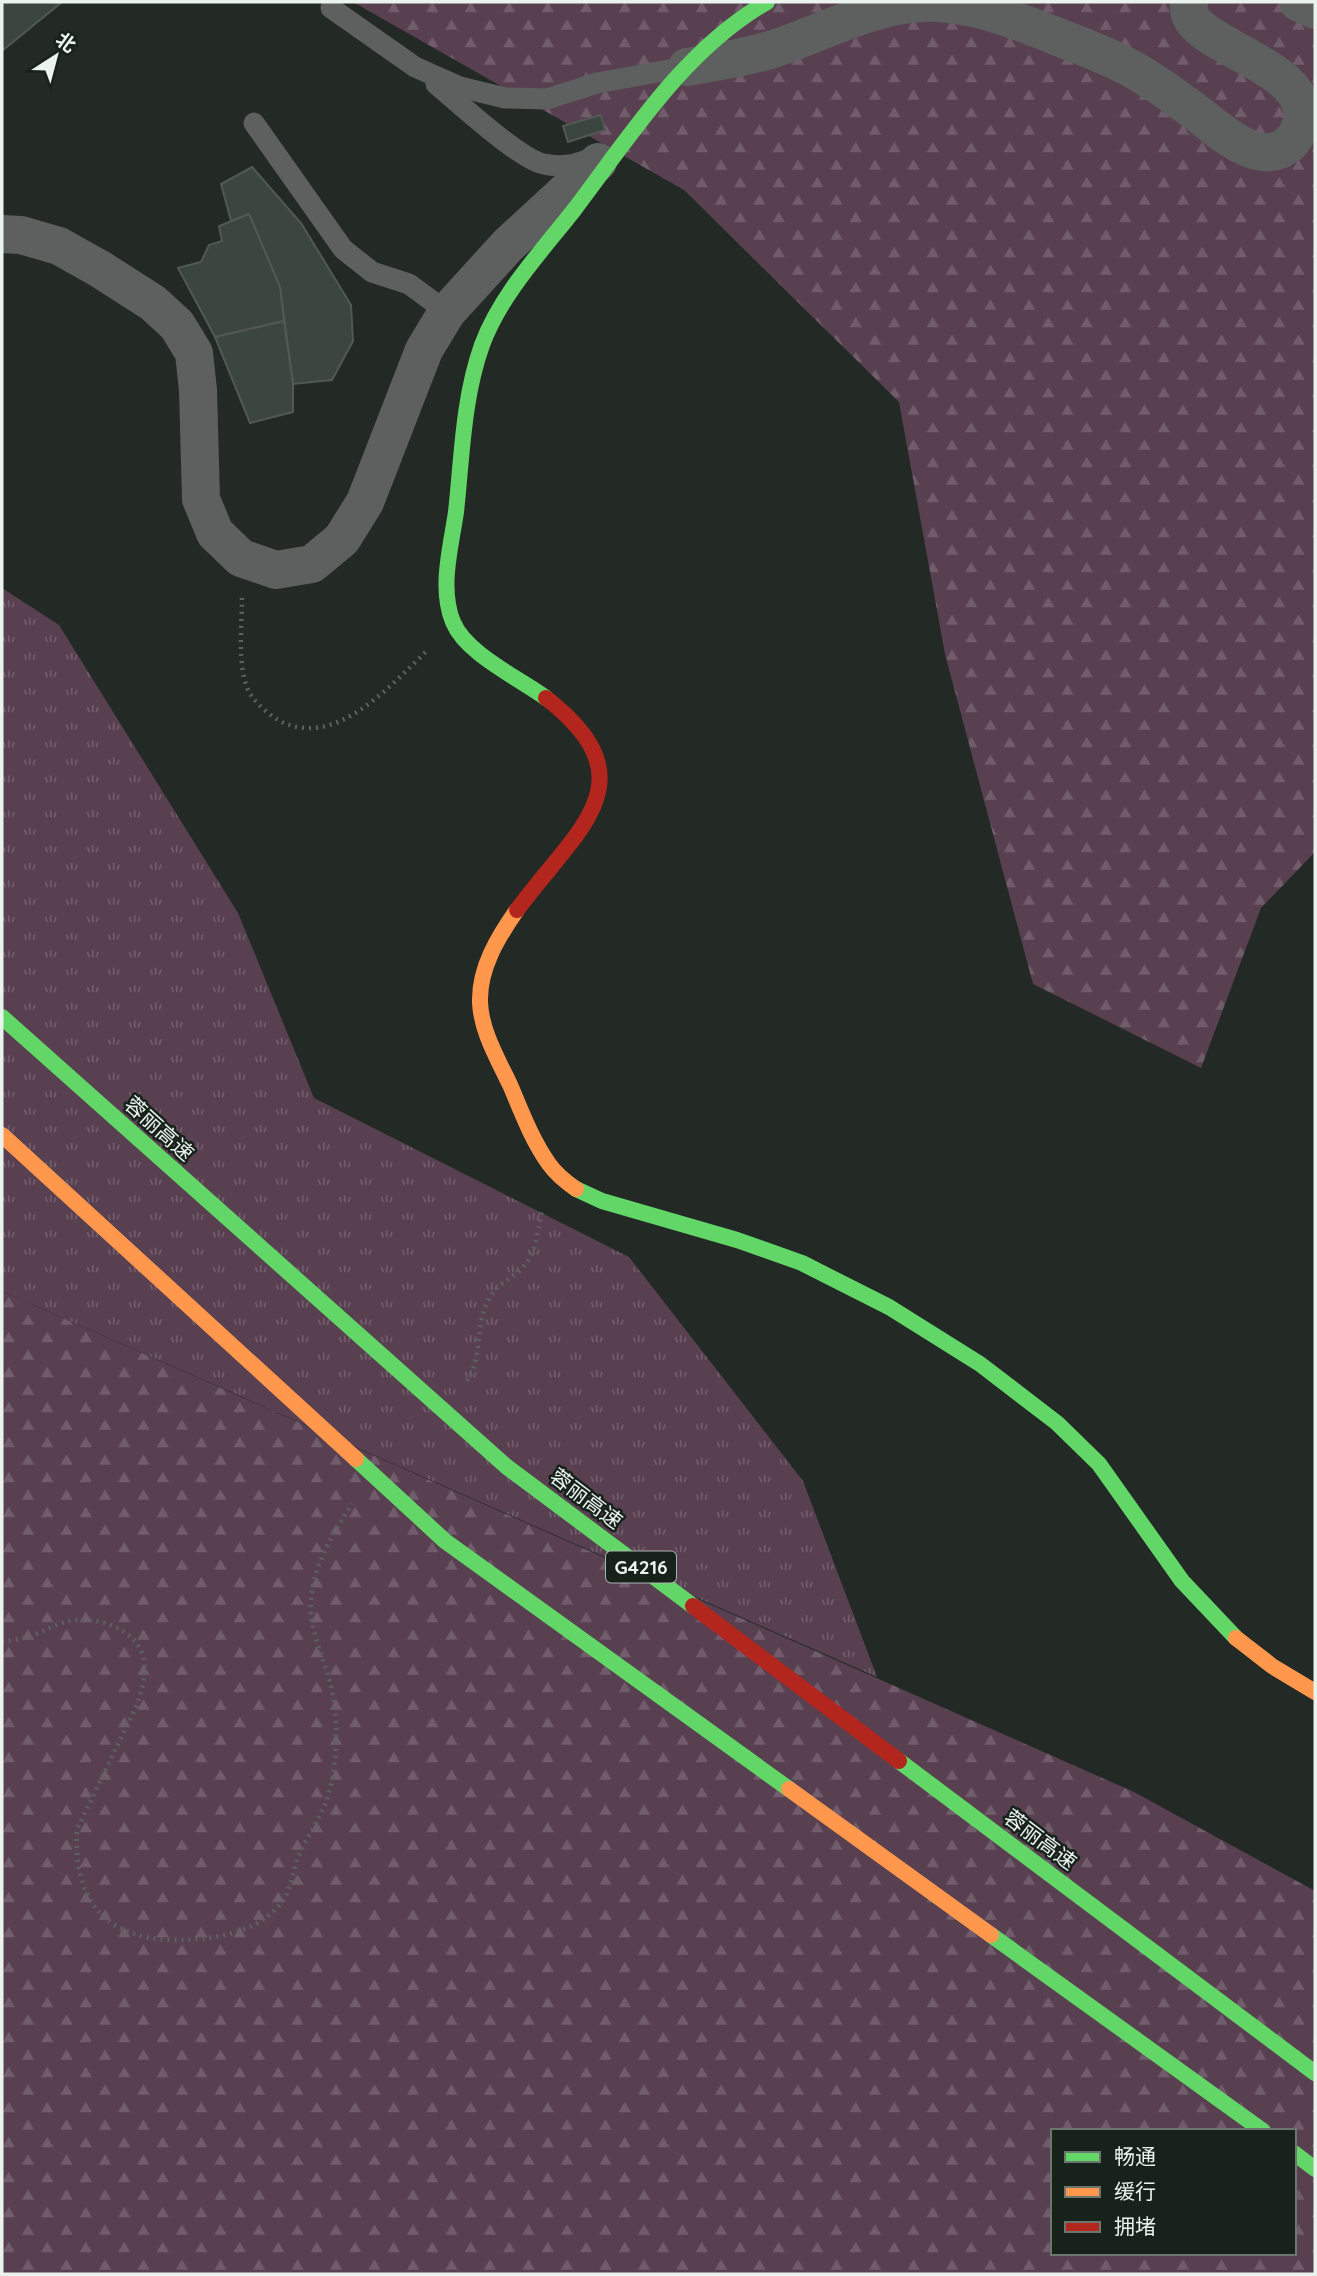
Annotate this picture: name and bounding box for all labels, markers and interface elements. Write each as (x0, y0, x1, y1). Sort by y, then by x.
north arrow (21, 21, 91, 91)
text: 北 (51, 27, 81, 58)
street label: 蓉丽高速 (120, 1090, 200, 1166)
street label: 蓉丽高速 (545, 1463, 628, 1534)
road number: G4216 (606, 1552, 676, 1582)
street label: 蓉丽高速 (999, 1804, 1082, 1875)
legend (1051, 2129, 1296, 2255)
text: 畅通 (1114, 2143, 1156, 2169)
text: 缓行 (1114, 2178, 1156, 2204)
text: 拥堵 (1114, 2213, 1156, 2239)

